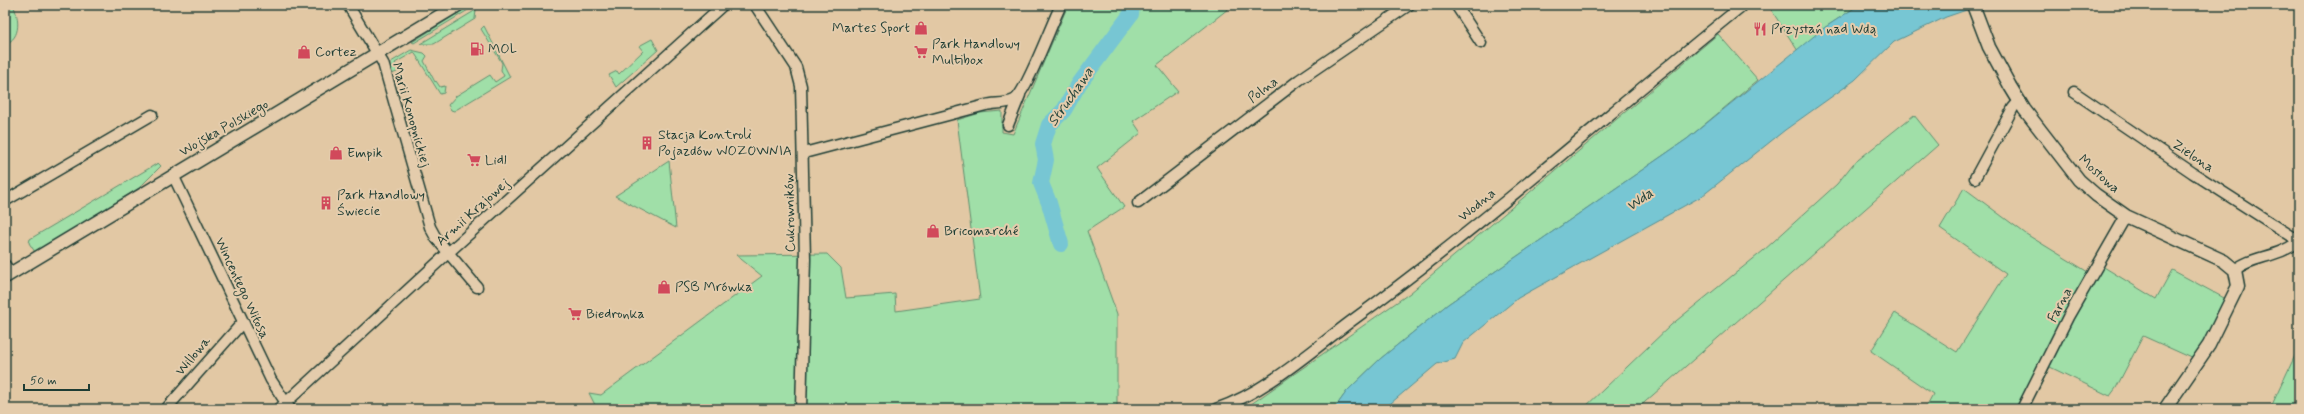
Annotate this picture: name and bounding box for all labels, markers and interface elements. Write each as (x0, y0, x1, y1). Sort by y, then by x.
place label: Martes Sport (832, 19, 910, 37)
shop icon: Martes Sport (913, 20, 929, 36)
place label: Przystań nad Wdą (1771, 20, 1877, 38)
restaurant icon: Przystań nad Wdą (1752, 21, 1768, 37)
place label: Park Handlowy Multibox (932, 35, 1020, 69)
place label: MOL (488, 40, 517, 58)
fuel station icon: MOL (469, 41, 485, 57)
place label: Cortez (315, 43, 357, 61)
shop icon: Cortez (296, 44, 312, 60)
supermarket icon: Park Handlowy Multibox (913, 44, 929, 60)
street label: Marii Konopnickiej (387, 60, 435, 170)
water label: Struchawa (1043, 63, 1099, 131)
street label: Polna (1244, 73, 1282, 107)
street label: Wojska Polskiego (176, 95, 272, 162)
place label: Stacja Kontroli Pojazdów WOZOWNIA (658, 126, 792, 160)
building icon: Stacja Kontroli Pojazdów WOZOWNIA (639, 135, 655, 151)
street label: Zielona (2168, 135, 2218, 177)
place label: Empik (347, 144, 383, 162)
shop icon: Empik (328, 145, 344, 161)
place label: Lidl (485, 151, 507, 169)
street label: Mostowa (2074, 151, 2124, 198)
supermarket icon: Lidl (466, 152, 482, 168)
street label: Cukrowników (780, 173, 800, 252)
street label: Armii Krajowej (432, 174, 514, 250)
water label: Wda (1622, 183, 1658, 216)
street label: Wodna (1455, 184, 1500, 226)
place label: Park Handlowy Świecie (337, 186, 425, 220)
building icon: Park Handlowy Świecie (318, 195, 334, 211)
place label: Bricomarché (944, 222, 1018, 240)
shop icon: Bricomarché (925, 223, 941, 239)
street label: Wincentego Witosa (210, 234, 273, 342)
place label: PSB Mrówka (675, 278, 752, 296)
shop icon: PSB Mrówka (656, 279, 672, 295)
street label: Farna (2043, 284, 2077, 326)
place label: Biedronka (586, 305, 645, 323)
supermarket icon: Biedronka (567, 306, 583, 322)
street label: Willowa (171, 332, 215, 379)
scale bar (24, 366, 89, 392)
text: 50 m (30, 373, 57, 389)

